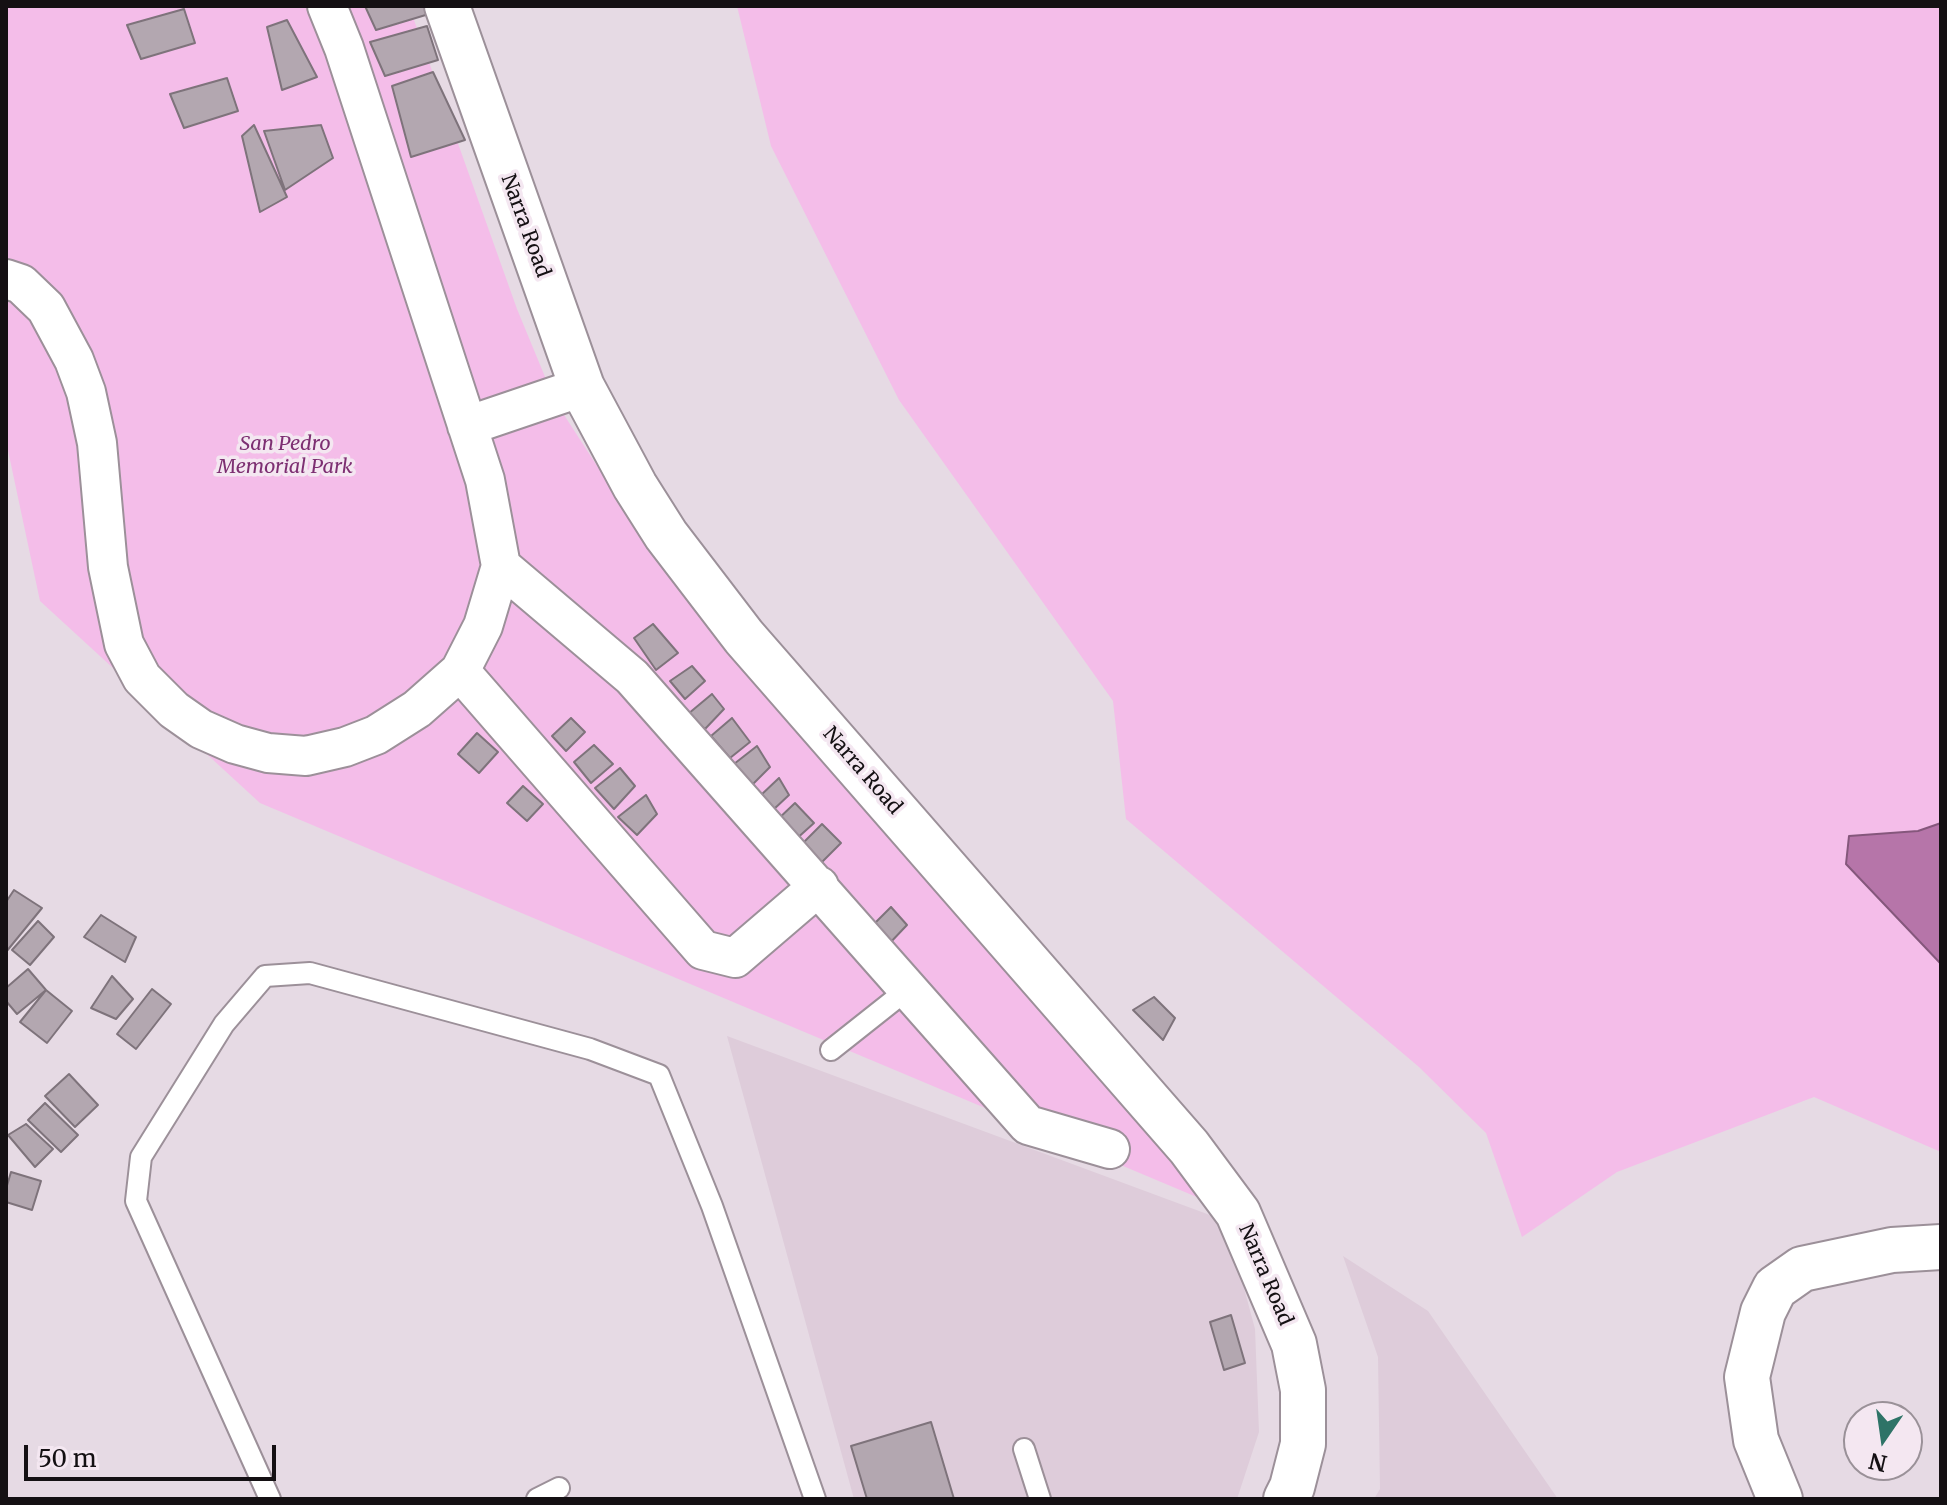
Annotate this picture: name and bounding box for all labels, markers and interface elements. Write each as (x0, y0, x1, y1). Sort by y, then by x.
street label: Narra Road (495, 171, 555, 281)
park label: San Pedro Memorial Park (217, 432, 353, 479)
street label: Narra Road (818, 722, 906, 820)
street label: Narra Road (1233, 1221, 1297, 1329)
north arrow (1843, 1401, 1923, 1481)
scale bar (28, 1429, 280, 1479)
text: 50 m (38, 1443, 97, 1474)
text: N (1866, 1447, 1890, 1478)

